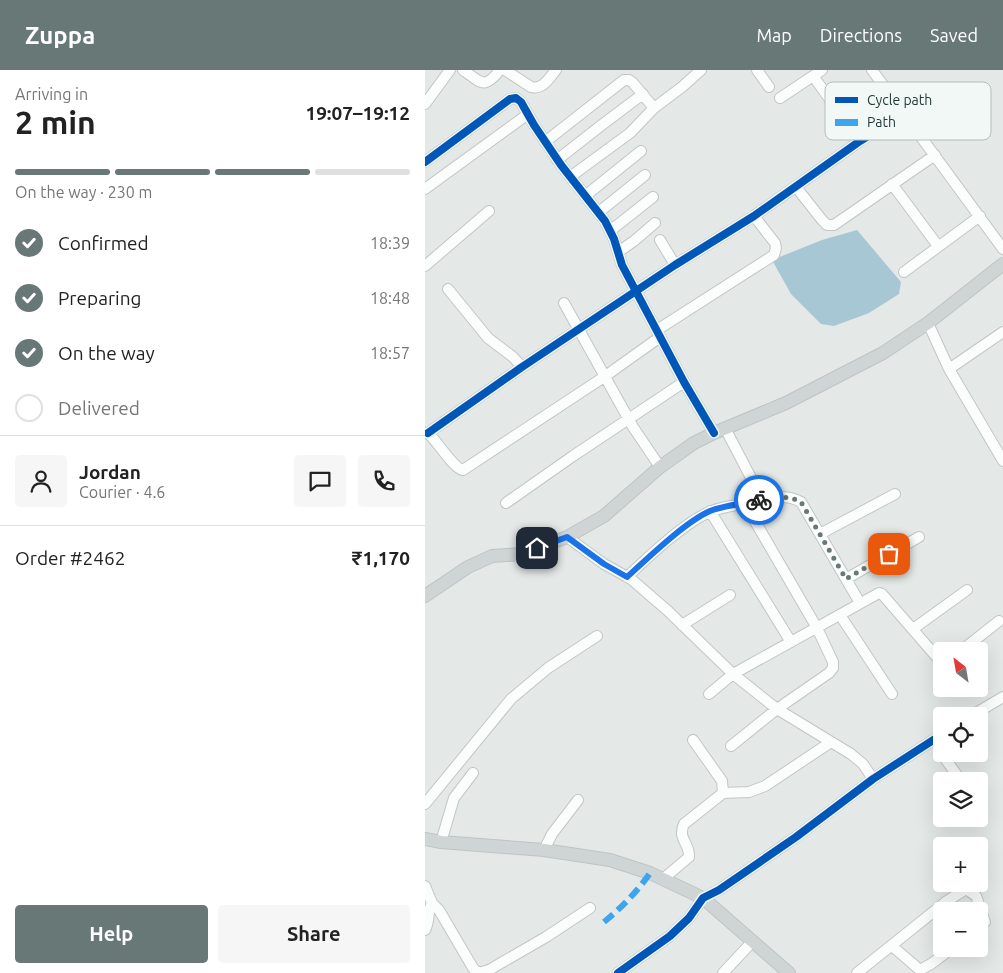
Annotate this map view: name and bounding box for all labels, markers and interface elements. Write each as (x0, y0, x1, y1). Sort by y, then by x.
text: Zuppa (25, 22, 95, 49)
text: Map (756, 25, 792, 45)
text: Directions (820, 25, 902, 45)
text: Saved (930, 25, 978, 45)
legend (825, 82, 991, 140)
text: Arriving in (15, 85, 88, 103)
text: Cycle path (867, 92, 932, 108)
text: 19:07–19:12 (305, 102, 410, 124)
text: 2 min (15, 104, 96, 140)
text: Path (867, 114, 896, 130)
text: On the way · 230 m (15, 183, 152, 201)
icon: check (15, 229, 43, 257)
text: Confirmed (58, 232, 149, 254)
text: 18:39 (370, 234, 410, 252)
icon: check (15, 284, 43, 312)
text: Preparing (58, 287, 142, 309)
text: 18:48 (370, 289, 410, 307)
icon: check (15, 339, 43, 367)
text: On the way (58, 342, 155, 364)
text: 18:57 (370, 344, 410, 362)
text: Delivered (58, 397, 140, 419)
button: person (15, 455, 67, 507)
button: chat (294, 455, 346, 507)
button: phone (358, 455, 410, 507)
text: Jordan (79, 461, 141, 483)
courier (734, 475, 784, 525)
text: Courier · 4.6 (79, 483, 165, 501)
icon: bike (745, 486, 773, 514)
pin (516, 527, 558, 569)
pin (868, 533, 910, 575)
icon: home (523, 534, 551, 562)
icon: bag (875, 540, 903, 568)
text: Order #2462 (15, 547, 125, 569)
text: ₹1,170 (352, 547, 410, 569)
north arrow (933, 642, 987, 698)
map controls (933, 642, 988, 957)
button: locate (933, 707, 988, 762)
button: layers (933, 772, 988, 827)
button: + (933, 837, 988, 892)
button: − (933, 902, 988, 957)
button: Help (15, 905, 208, 963)
button: Share (218, 905, 410, 963)

